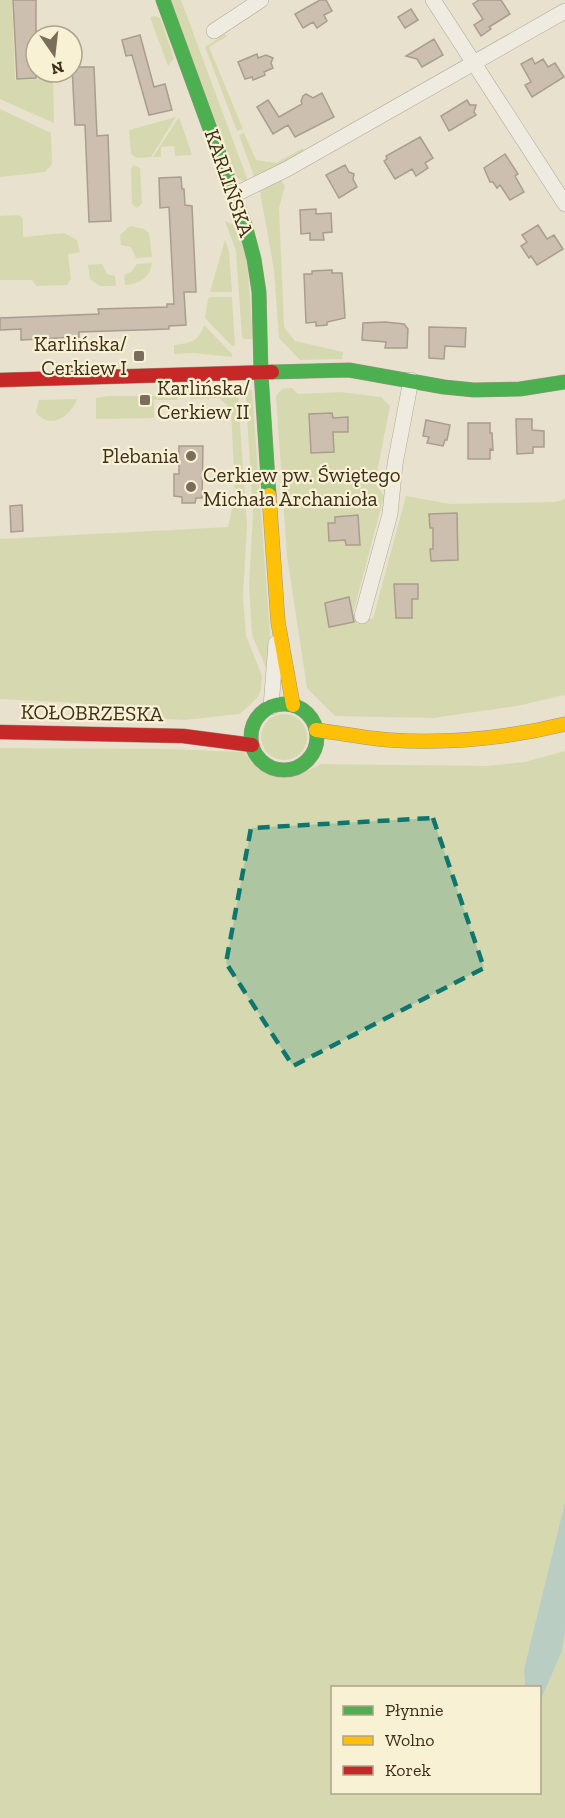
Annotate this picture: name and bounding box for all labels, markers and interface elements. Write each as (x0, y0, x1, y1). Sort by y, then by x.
north arrow (24, 24, 84, 84)
text: N (49, 57, 66, 79)
street label: KARLIŃSKA (199, 126, 260, 240)
place label: Karlińska/ Cerkiew I (34, 331, 127, 380)
marker: Karlińska/ Cerkiew I (132, 349, 146, 363)
place label: Karlińska/ Cerkiew II (157, 375, 250, 424)
marker: Karlińska/ Cerkiew II (138, 393, 152, 407)
place label: Plebania (102, 443, 179, 468)
marker: Plebania (184, 449, 198, 463)
place label: Cerkiew pw. Świętego Michała Archanioła (203, 462, 401, 511)
marker: Cerkiew pw. Świętego Michała Archanioła (184, 480, 198, 494)
street label: KOŁOBRZESKA (20, 699, 164, 726)
legend (331, 1686, 541, 1794)
text: Płynnie (385, 1699, 443, 1721)
text: Wolno (385, 1729, 435, 1751)
text: Korek (385, 1759, 431, 1781)

